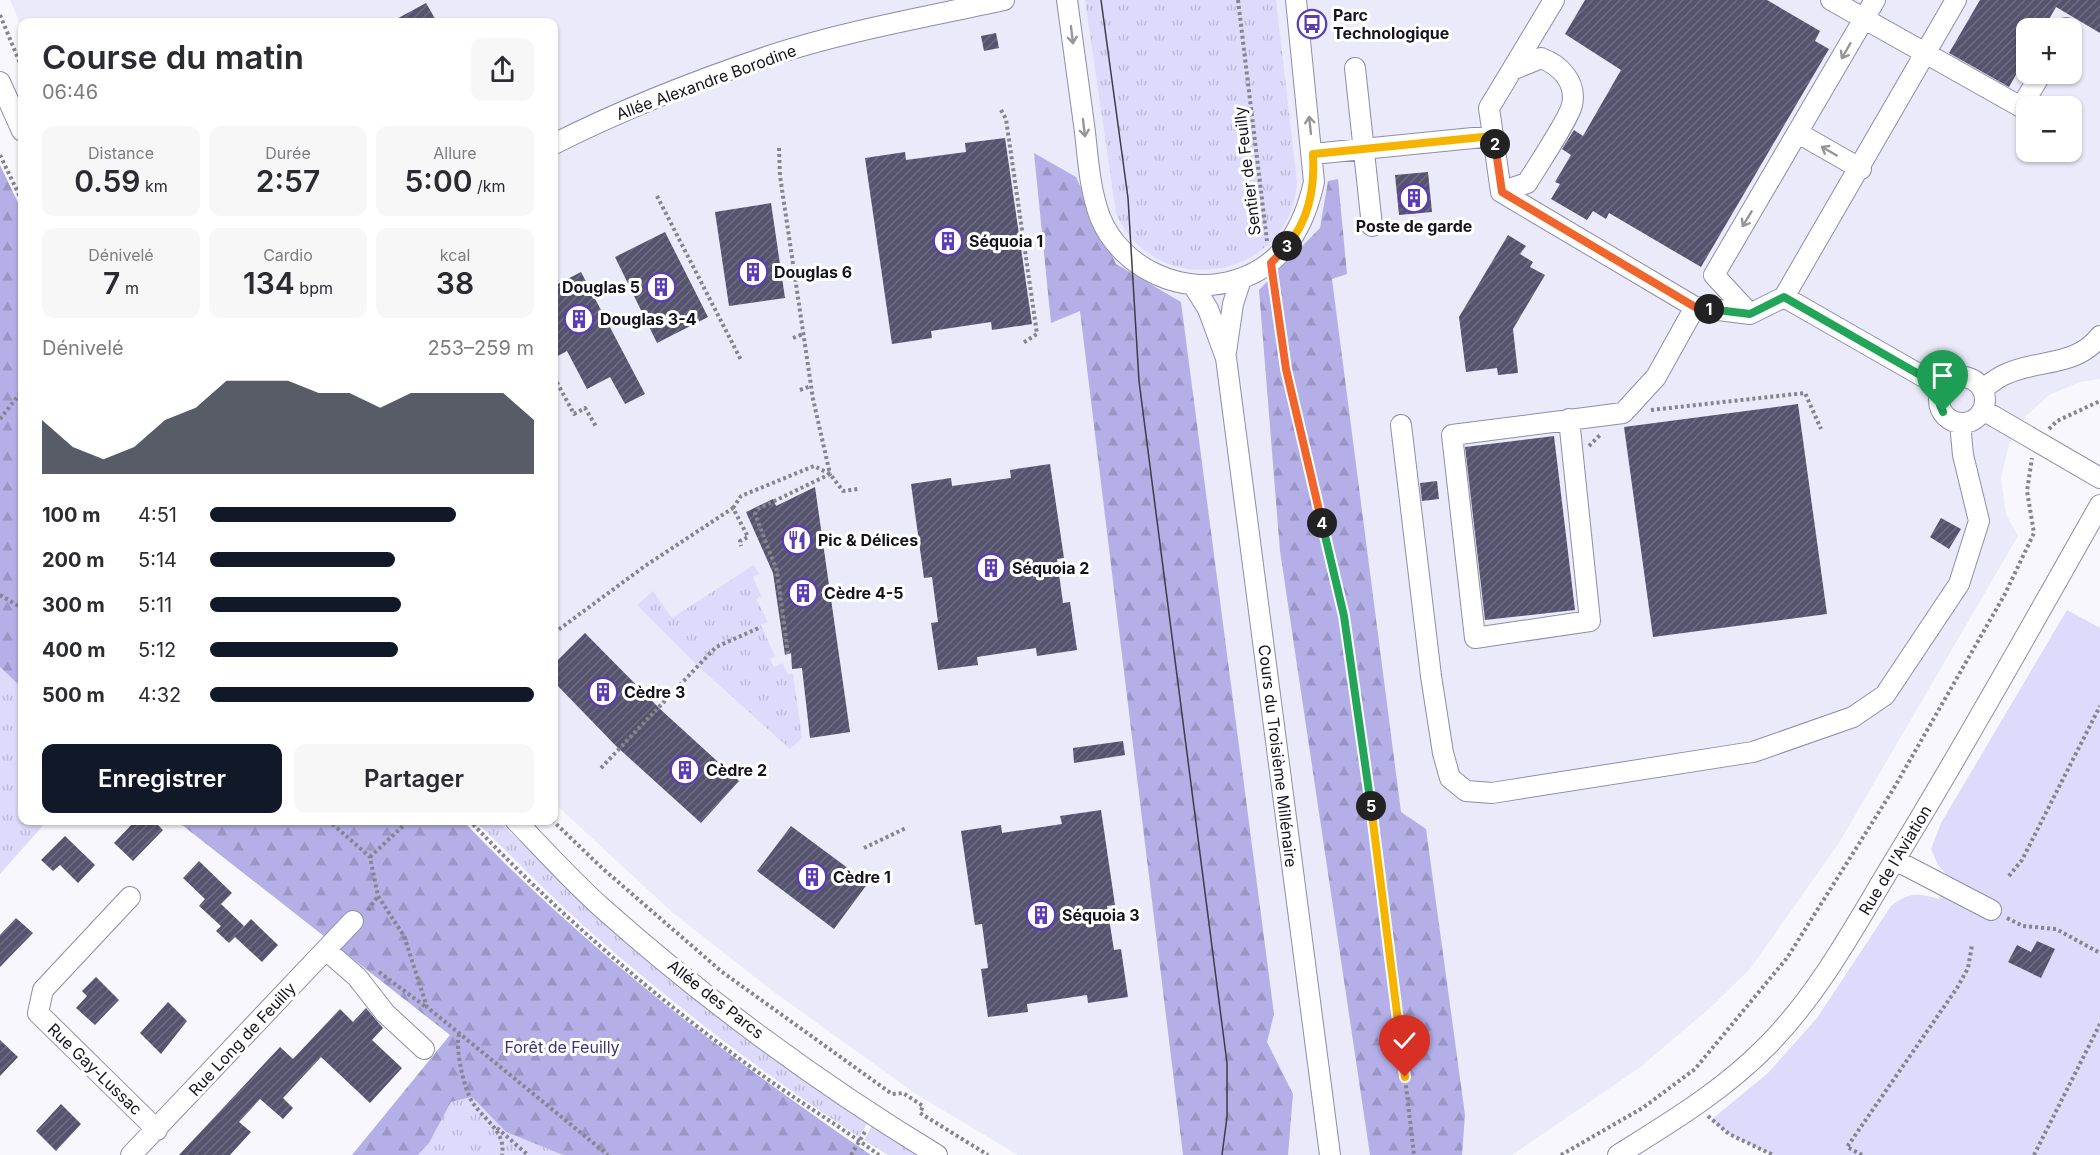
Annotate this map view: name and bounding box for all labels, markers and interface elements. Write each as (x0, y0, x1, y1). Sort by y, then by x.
place label: Parc Technologique (1333, 5, 1449, 43)
bus stop icon: Parc Technologique (1296, 8, 1328, 40)
map controls (2016, 18, 2082, 162)
button: + (2016, 18, 2082, 84)
one-way arrow (1067, 24, 1078, 44)
text: Course du matin (42, 37, 304, 77)
button: share (471, 38, 534, 101)
street label: Allée Alexandre Borodine (613, 40, 799, 124)
one-way arrow (1840, 42, 1852, 59)
text: 06:46 (42, 80, 98, 104)
button: − (2016, 96, 2082, 162)
street label: Sentier de Feuilly (1229, 105, 1265, 237)
one-way arrow (1304, 116, 1315, 136)
one-way arrow (1079, 117, 1090, 137)
pin: 2 (1480, 129, 1510, 159)
text: 2 (1490, 134, 1500, 154)
text: Distance (88, 143, 154, 163)
text: Durée (265, 143, 311, 163)
text: Allure (433, 143, 477, 163)
one-way arrow (1821, 145, 1839, 156)
text: 0.59 (74, 163, 141, 199)
text: 2:57 (256, 163, 320, 199)
text: 5:00 (404, 163, 472, 199)
text: km (141, 176, 168, 196)
text: /km (472, 176, 506, 196)
building icon: Poste de garde (1398, 182, 1430, 214)
one-way arrow (1741, 210, 1753, 227)
place label: Poste de garde (1356, 216, 1472, 236)
building icon: Séquoia 1 (932, 225, 964, 257)
place label: Séquoia 1 (969, 231, 1043, 251)
pin: 3 (1272, 231, 1302, 261)
text: 3 (1282, 236, 1292, 256)
text: Dénivelé (88, 245, 154, 265)
text: Cardio (263, 245, 313, 265)
text: kcal (440, 245, 470, 265)
building icon: Douglas 6 (737, 256, 769, 288)
place label: Douglas 6 (774, 262, 852, 282)
text: 7 (103, 265, 120, 301)
text: 134 (243, 265, 295, 301)
text: 38 (436, 265, 474, 301)
building icon: Douglas 5 (645, 271, 677, 303)
place label: Douglas 5 (562, 277, 640, 297)
text: m (120, 278, 139, 298)
text: bpm (295, 278, 333, 298)
pin: 1 (1694, 294, 1724, 324)
text: 1 (1706, 299, 1712, 319)
building icon: Douglas 3-4 (563, 303, 595, 335)
place label: Douglas 3-4 (600, 309, 697, 329)
text: Dénivelé (42, 336, 124, 360)
text: 253–259 m (427, 336, 534, 360)
pin (1917, 350, 1968, 412)
icon: arrive (1926, 359, 1959, 392)
text: 100 m (42, 503, 101, 527)
text: 4:51 (138, 503, 177, 527)
pin: 4 (1307, 508, 1337, 538)
text: 4 (1317, 513, 1327, 533)
restaurant icon: Pic & Délices (781, 524, 813, 556)
place label: Pic & Délices (818, 530, 918, 550)
text: 200 m (42, 548, 105, 572)
text: 5:14 (138, 548, 177, 572)
building icon: Séquoia 2 (975, 552, 1007, 584)
place label: Séquoia 2 (1012, 558, 1089, 578)
building icon: Cèdre 4-5 (787, 577, 819, 609)
place label: Cèdre 4-5 (824, 583, 903, 603)
text: 300 m (42, 593, 105, 617)
text: 5:11 (138, 593, 172, 617)
text: 400 m (42, 638, 106, 662)
text: 5:12 (138, 638, 176, 662)
street label: Cours du Troisième Millénaire (1254, 643, 1302, 869)
building icon: Cèdre 3 (587, 676, 619, 708)
place label: Cèdre 3 (624, 682, 685, 702)
text: 500 m (42, 683, 105, 707)
text: 4:32 (138, 683, 181, 707)
button: Enregistrer (42, 744, 282, 813)
button: Partager (294, 744, 534, 813)
building icon: Cèdre 2 (669, 754, 701, 786)
place label: Cèdre 2 (706, 760, 767, 780)
pin: 5 (1356, 791, 1386, 821)
text: 5 (1366, 796, 1376, 816)
street label: Rue de l'Aviation (1854, 801, 1936, 919)
building icon: Cèdre 1 (796, 861, 828, 893)
place label: Cèdre 1 (833, 867, 891, 887)
building icon: Séquoia 3 (1025, 899, 1057, 931)
place label: Séquoia 3 (1062, 905, 1140, 925)
street label: Allée des Parcs (664, 955, 768, 1043)
street label: Rue Long de Feuilly (184, 978, 300, 1100)
pin (1379, 1015, 1430, 1077)
street label: Rue Gay-Lussac (44, 1019, 146, 1119)
icon: check (1388, 1024, 1421, 1057)
park label: Forêt de Feuilly (504, 1037, 620, 1057)

